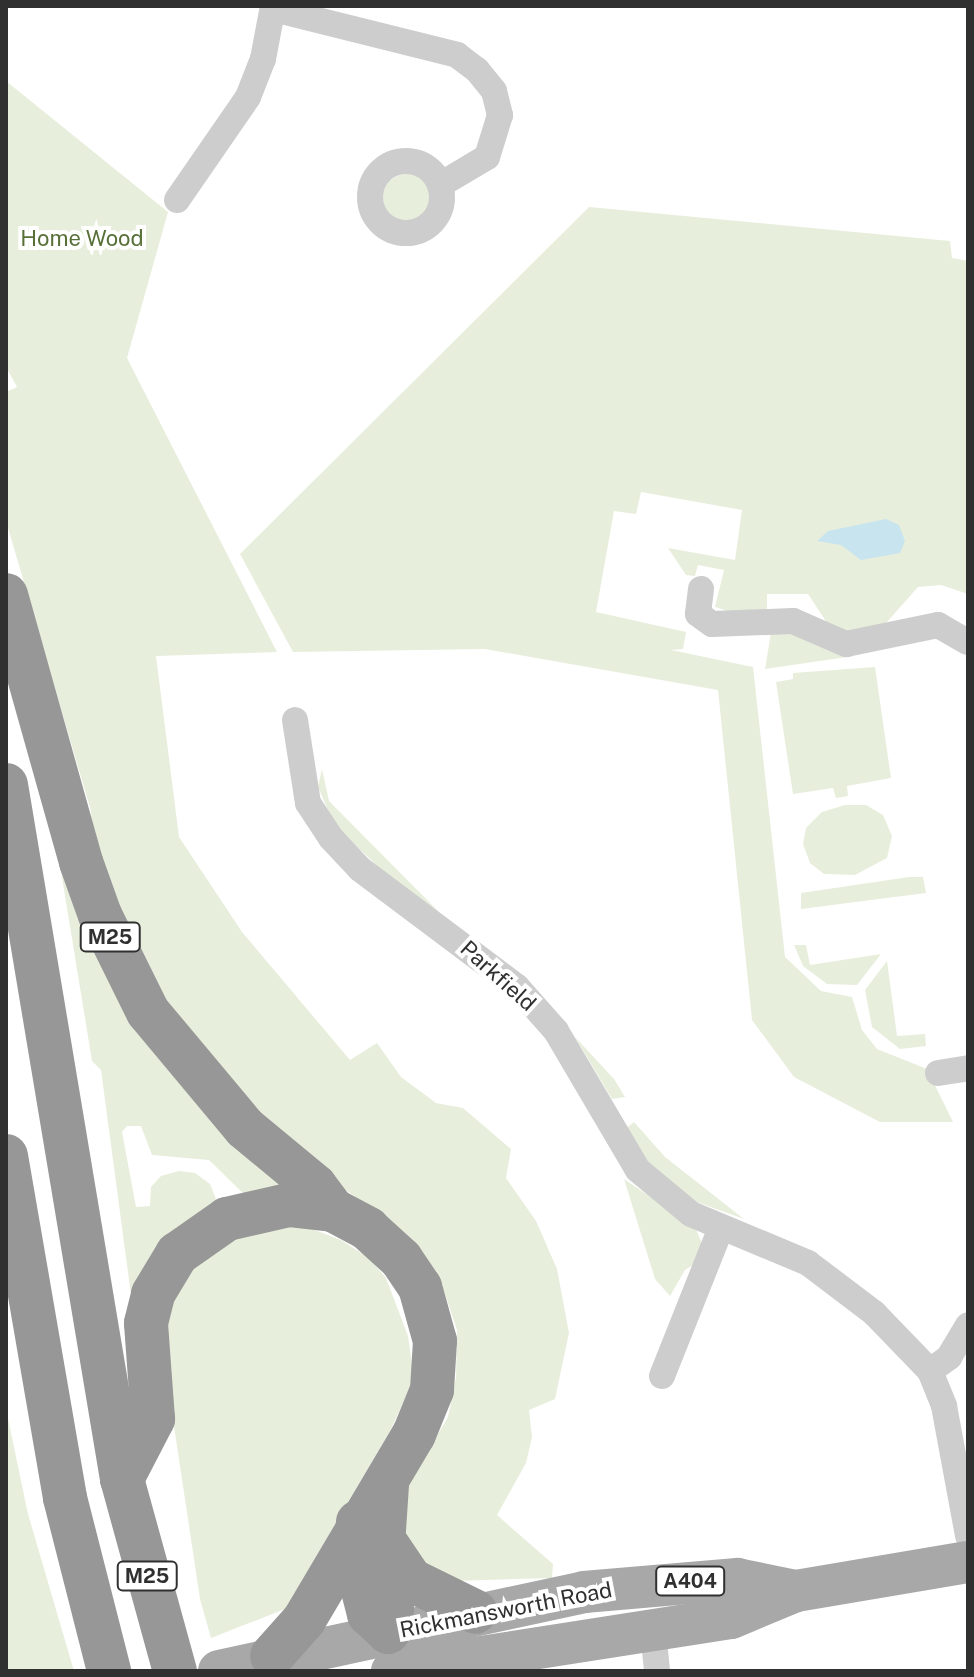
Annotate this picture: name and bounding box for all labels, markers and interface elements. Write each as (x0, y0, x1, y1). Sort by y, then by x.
park label: Home Wood (20, 226, 144, 252)
road number: M25 (78, 921, 142, 953)
street label: Parkfield (455, 935, 541, 1017)
road number: M25 (115, 1560, 179, 1592)
road number: A404 (654, 1565, 726, 1597)
street label: Rickmansworth Road (398, 1576, 614, 1644)

